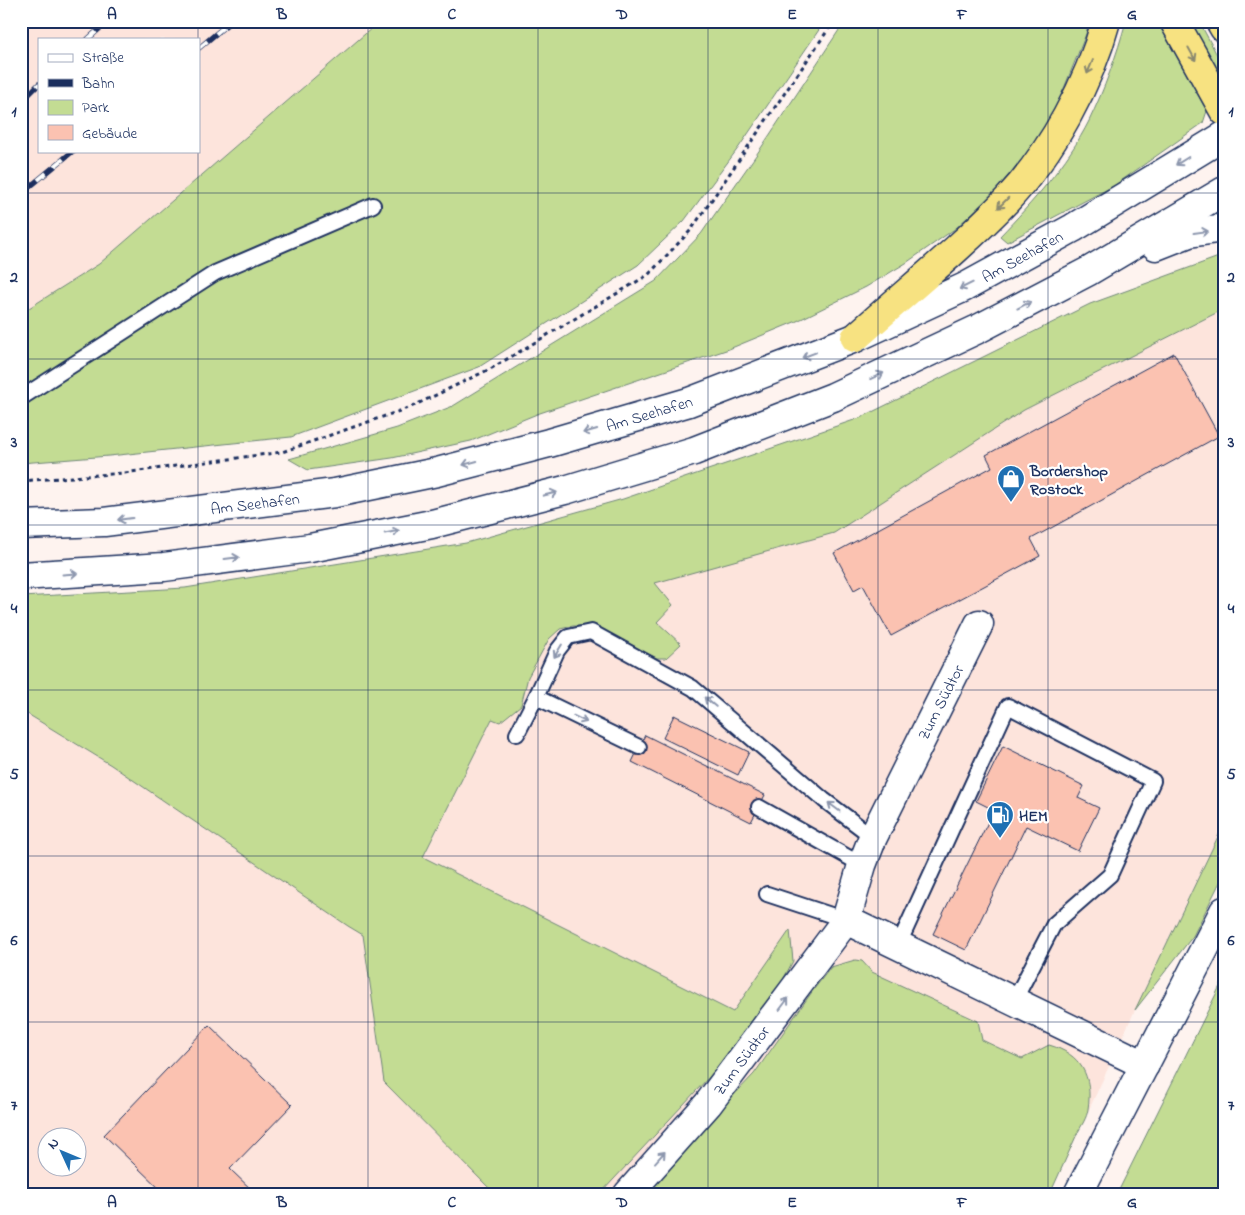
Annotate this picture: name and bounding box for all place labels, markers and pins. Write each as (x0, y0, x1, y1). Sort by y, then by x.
place label: Bordershop Rostock (1029, 460, 1108, 502)
shop icon: Bordershop Rostock (996, 464, 1026, 503)
fuel station icon: HEM (985, 800, 1015, 839)
place label: HEM (1019, 805, 1048, 829)

